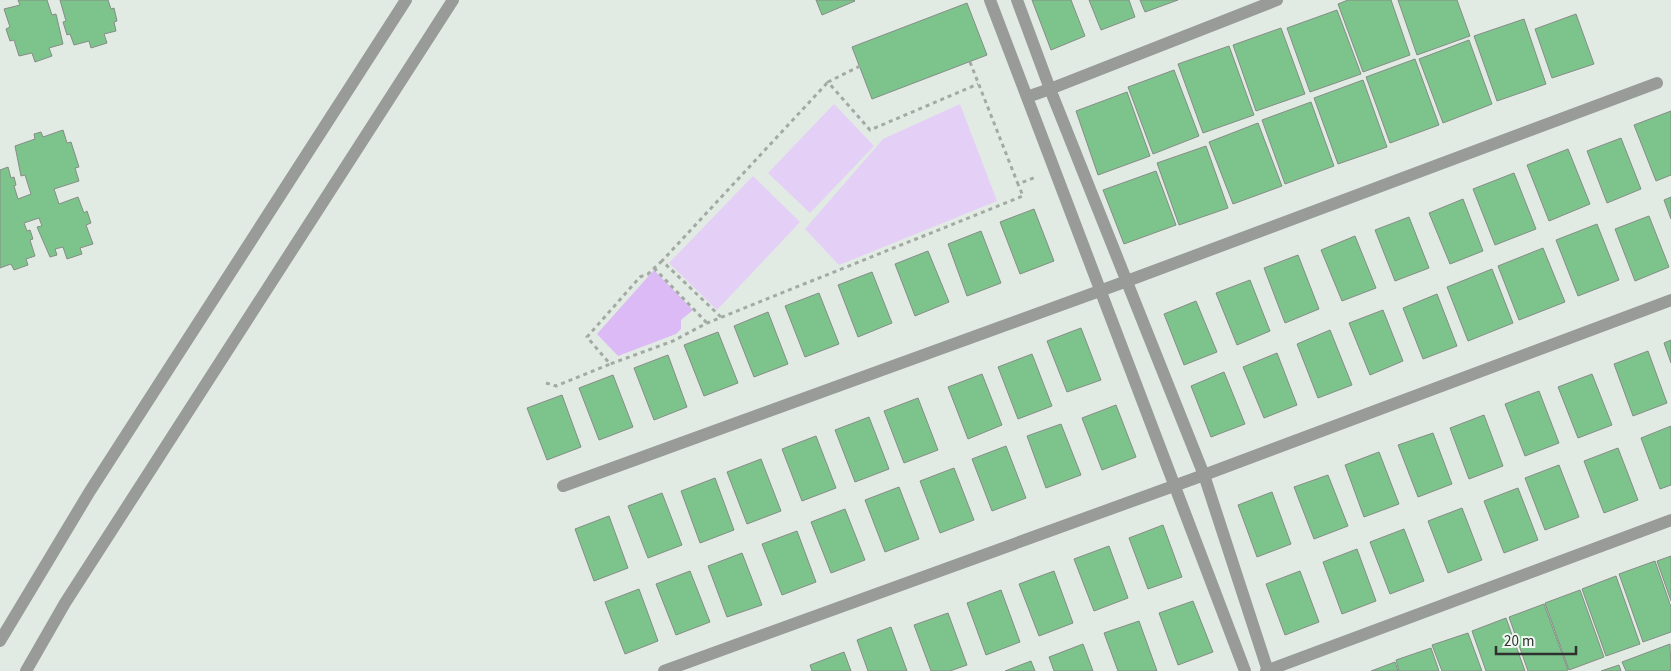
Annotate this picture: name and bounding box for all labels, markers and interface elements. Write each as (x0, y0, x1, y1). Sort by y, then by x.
scale bar (1496, 624, 1576, 656)
text: 20 m (1504, 631, 1534, 652)

